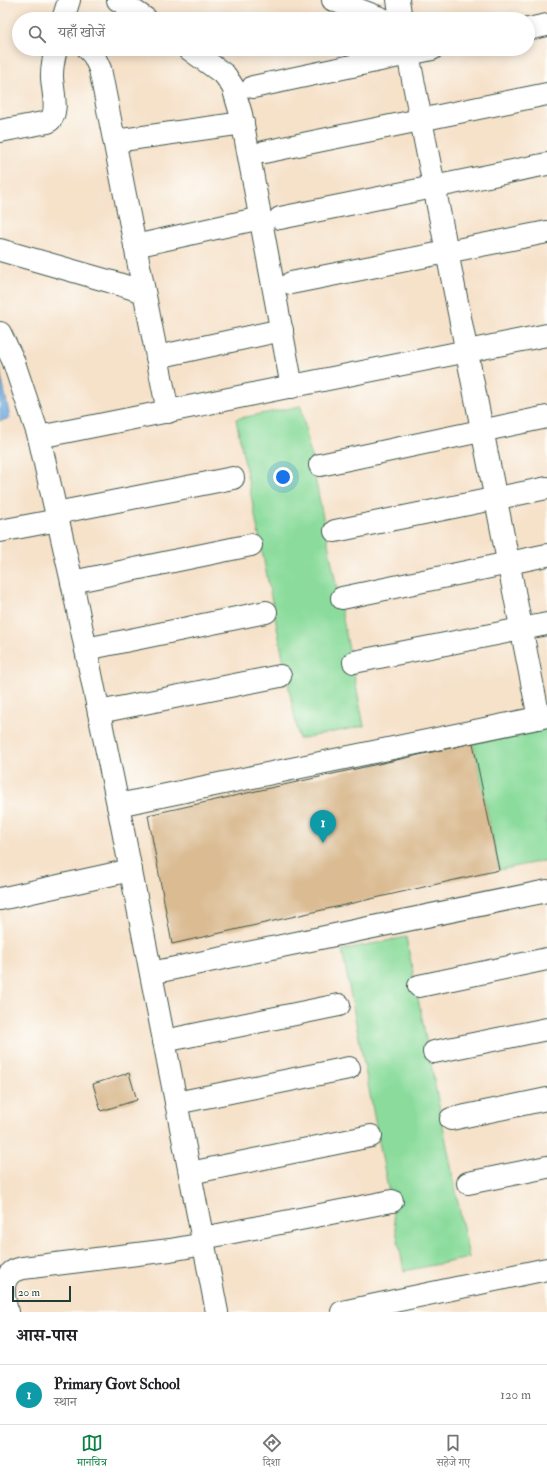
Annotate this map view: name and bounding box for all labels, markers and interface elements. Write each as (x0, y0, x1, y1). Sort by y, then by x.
search box (12, 12, 535, 56)
icon: search (26, 23, 48, 45)
text: यहाँ खोजें (58, 23, 105, 42)
your location (273, 467, 293, 487)
pin: 1 (310, 810, 336, 843)
scale bar (12, 1284, 71, 1303)
text: 20 m (18, 1286, 40, 1299)
text: आस-पास (16, 1325, 77, 1346)
text: Primary Govt School (54, 1375, 180, 1394)
text: 1 (27, 1387, 31, 1403)
text: 120 m (500, 1387, 531, 1403)
text: स्थान (54, 1394, 77, 1410)
tab: मानचित्र (77, 1432, 107, 1473)
tab: दिशा (261, 1432, 283, 1473)
tab: सहेजे गए (436, 1432, 470, 1473)

